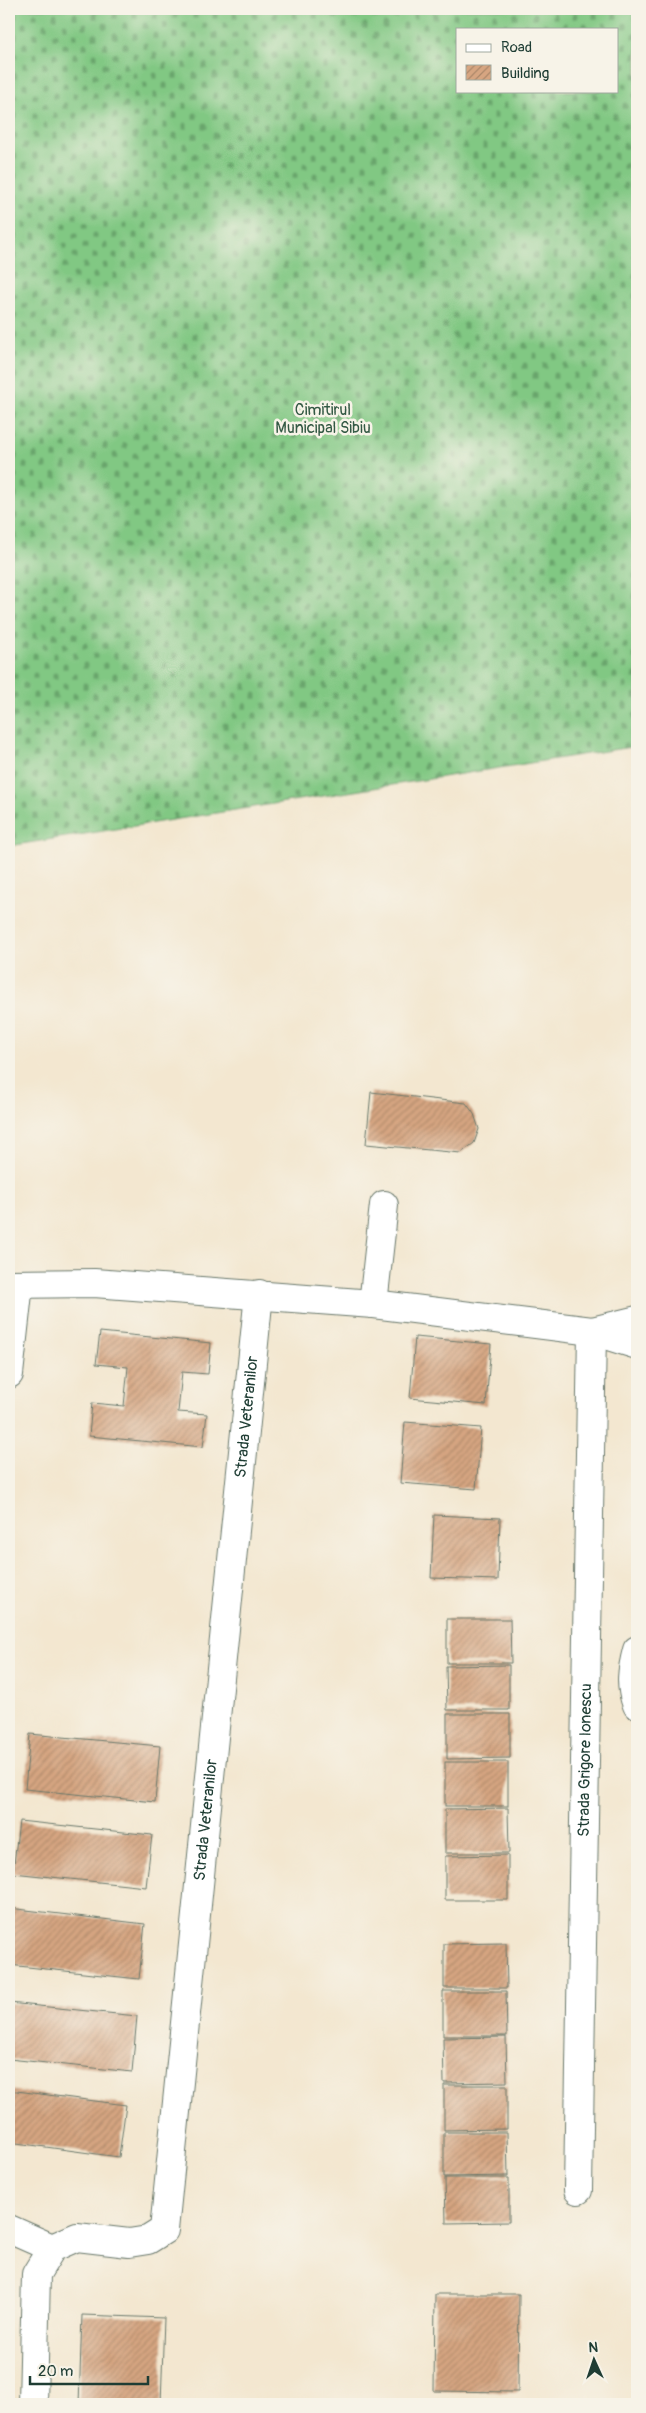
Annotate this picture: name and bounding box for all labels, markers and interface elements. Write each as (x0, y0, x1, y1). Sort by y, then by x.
legend (456, 28, 618, 92)
text: Road (501, 38, 532, 57)
text: Building (501, 64, 549, 83)
park label: Cimitirul Municipal Sibiu (275, 400, 371, 438)
street label: Strada Veteranilor (230, 1355, 263, 1479)
street label: Strada Grigore Ionescu (574, 1683, 596, 1837)
street label: Strada Veteranilor (190, 1758, 222, 1882)
north arrow (568, 2336, 618, 2386)
text: N (588, 2339, 599, 2356)
scale bar (30, 2353, 148, 2385)
text: 20 m (38, 2362, 73, 2381)

